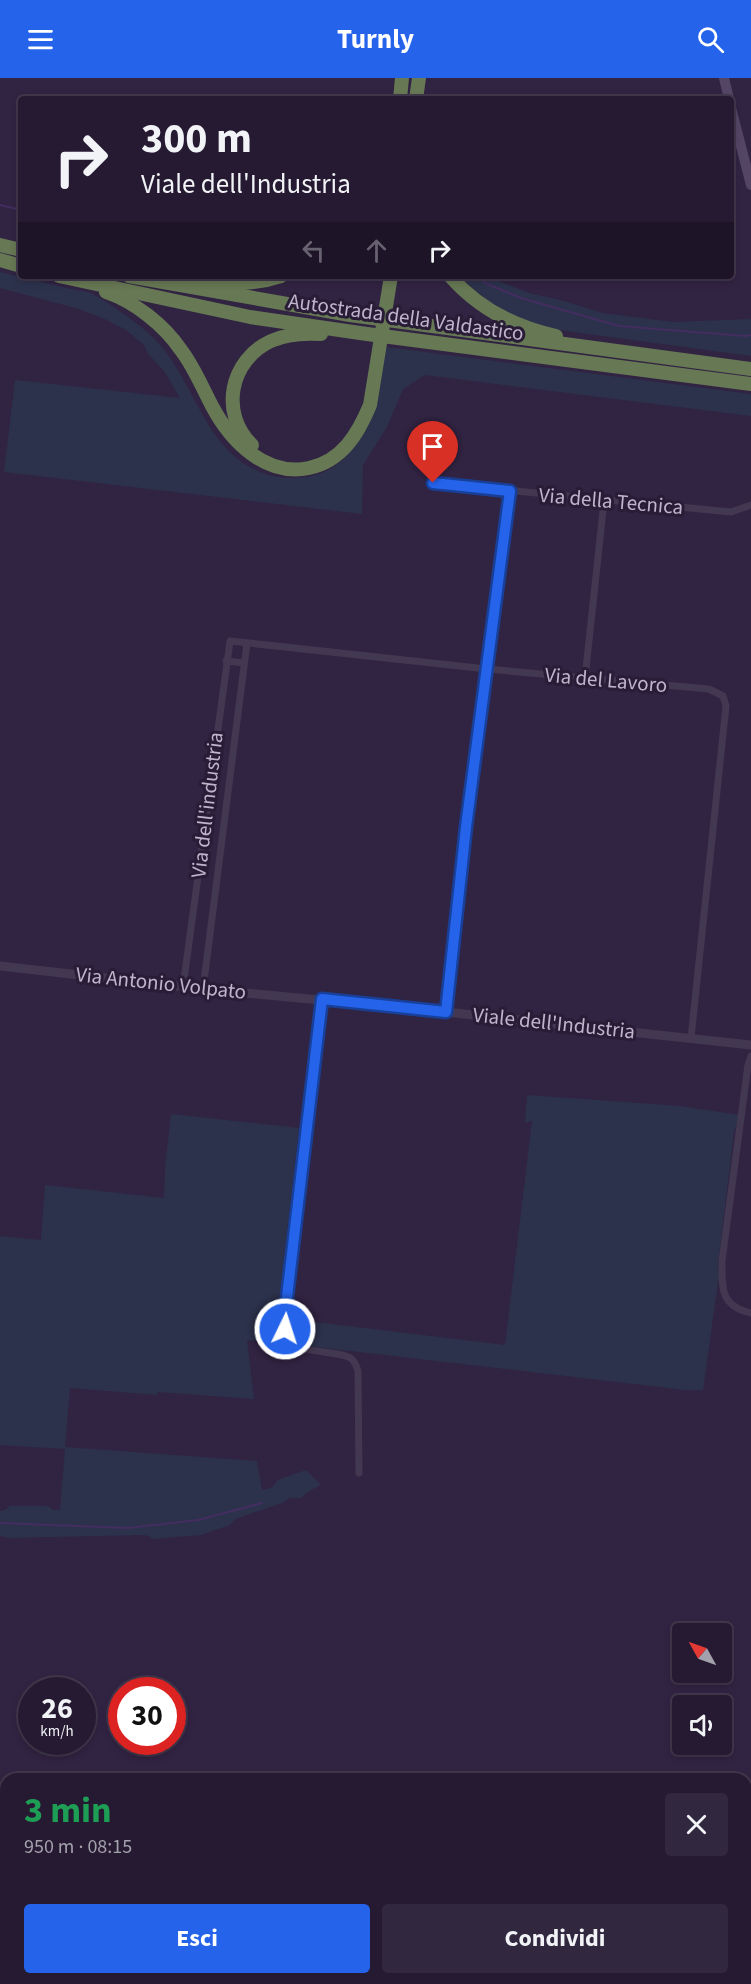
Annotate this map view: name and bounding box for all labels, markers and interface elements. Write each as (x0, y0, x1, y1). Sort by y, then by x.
text: Turnly (337, 20, 414, 59)
icon: menu (24, 23, 57, 56)
icon: search (694, 23, 727, 56)
text: 300 m (141, 109, 252, 169)
icon: right (42, 120, 120, 198)
text: Viale dell'Industria (141, 165, 351, 204)
icon: left (297, 234, 330, 267)
icon: ahead (360, 234, 393, 267)
icon: right (423, 234, 456, 267)
street label: Autostrada della Valdastico (286, 286, 526, 348)
pin (407, 421, 458, 483)
icon: arrive (416, 430, 449, 463)
street label: Via della Tecnica (538, 480, 684, 522)
street label: Via del Lavoro (544, 660, 668, 700)
street label: Via dell'industria (183, 730, 231, 880)
street label: Via Antonio Volpato (74, 959, 248, 1007)
street label: Viale dell'Industria (471, 1000, 637, 1046)
position arrow (253, 1297, 317, 1361)
north arrow (672, 1623, 732, 1683)
map controls (672, 1623, 732, 1755)
speed limit sign: 30 (108, 1677, 186, 1755)
text: 26 (41, 1687, 73, 1730)
button: sound (672, 1695, 732, 1755)
text: km/h (40, 1721, 74, 1742)
text: 3 min (24, 1785, 112, 1836)
button: close (665, 1793, 728, 1856)
text: 950 m · 08:15 (24, 1833, 132, 1861)
button: Esci (24, 1904, 370, 1973)
button: Condividi (382, 1904, 728, 1973)

